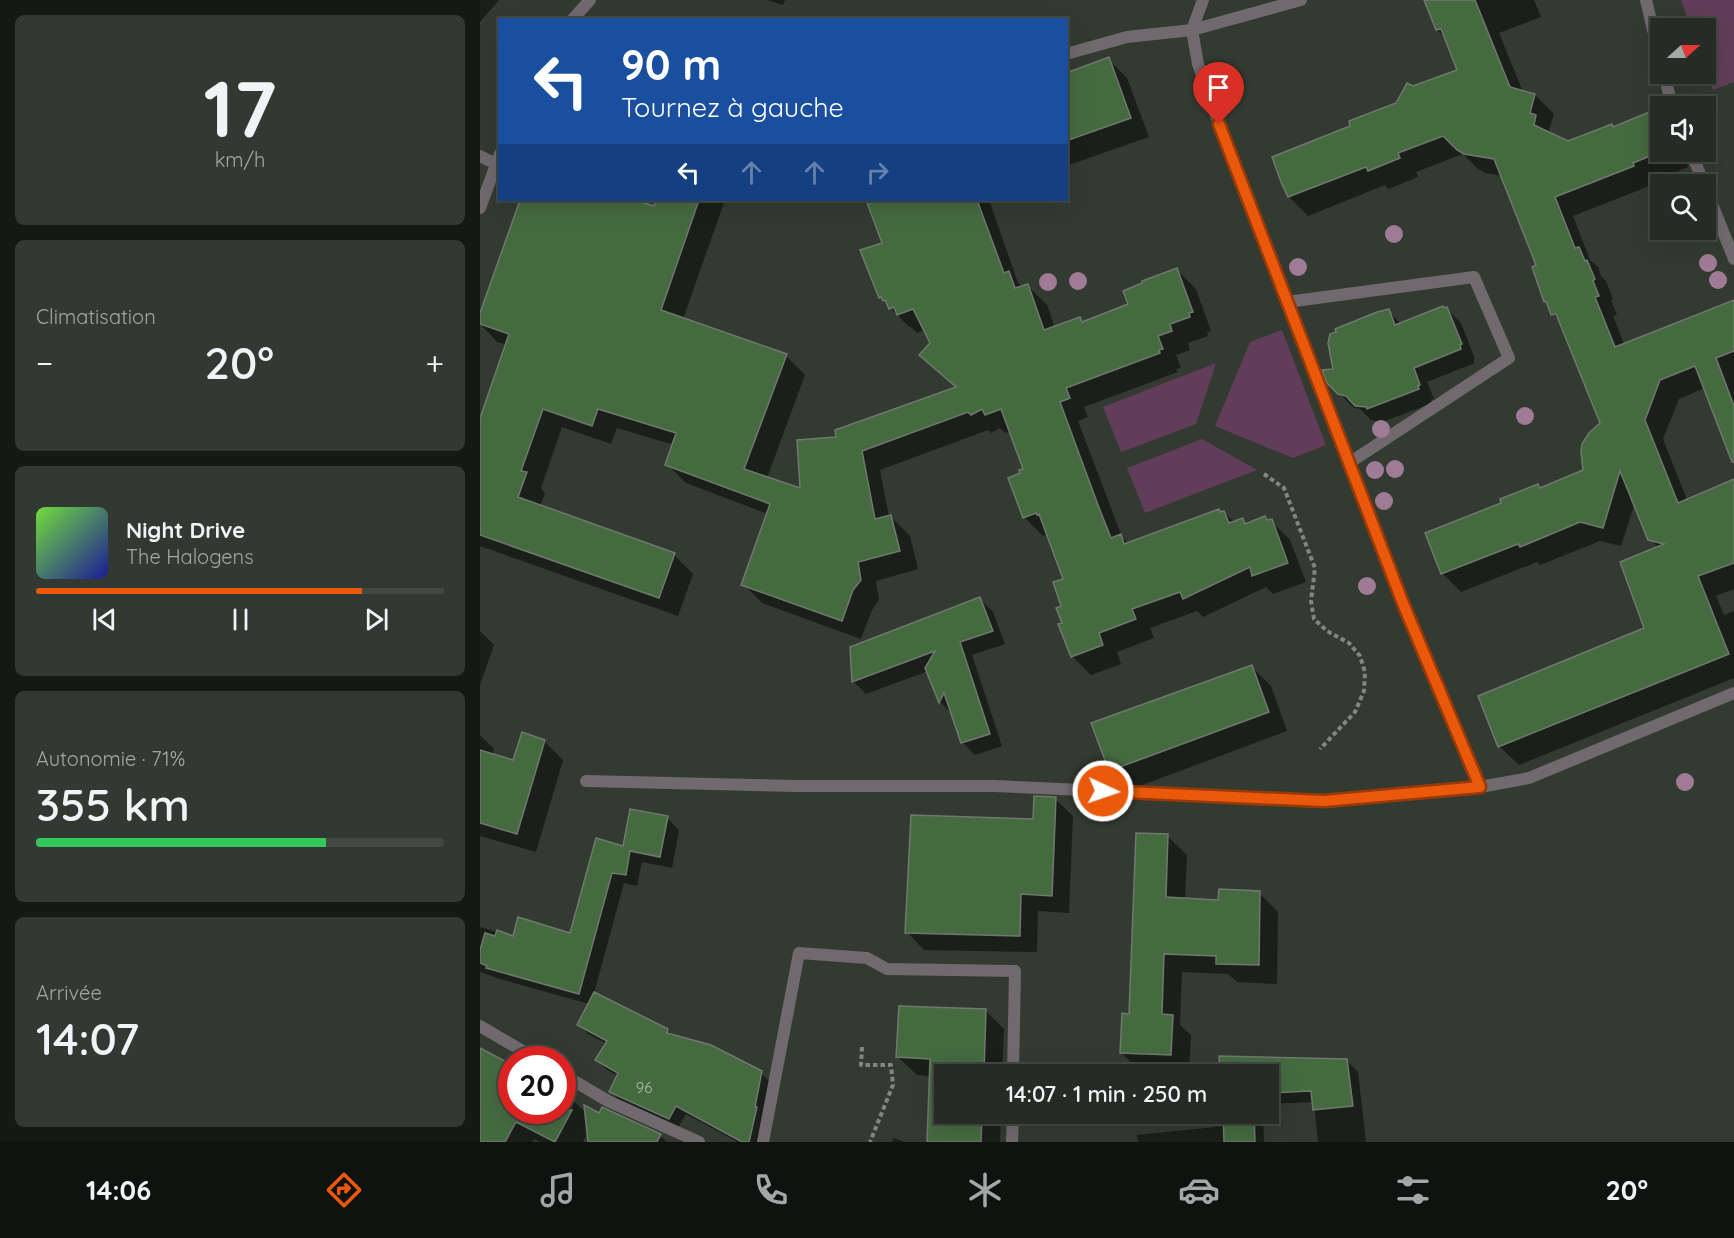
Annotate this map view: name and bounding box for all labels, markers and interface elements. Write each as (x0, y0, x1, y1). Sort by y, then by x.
north arrow (1650, 18, 1716, 84)
map controls (1650, 18, 1716, 240)
text: 90 m (621, 38, 721, 91)
icon: left (522, 42, 600, 120)
text: 17 (203, 59, 277, 157)
pin (1193, 62, 1244, 124)
icon: arrive (1202, 71, 1235, 104)
text: Tournez à gauche (621, 90, 844, 124)
button: sound (1650, 96, 1716, 162)
text: km/h (215, 147, 265, 172)
icon: left (672, 156, 705, 189)
icon: ahead (735, 156, 768, 189)
icon: ahead (798, 156, 831, 189)
icon: right (861, 156, 894, 189)
button: search (1650, 174, 1716, 240)
text: Climatisation (36, 304, 156, 329)
text: 20° (205, 334, 274, 390)
text: − (36, 342, 53, 383)
text: + (425, 342, 444, 383)
text: Night Drive (126, 516, 245, 544)
text: The Halogens (126, 544, 254, 569)
icon: previous (88, 603, 121, 636)
icon: pause (224, 603, 257, 636)
icon: next (360, 603, 393, 636)
text: Autonomie · 71% (36, 746, 185, 771)
position arrow (1071, 759, 1135, 823)
text: 355 km (36, 776, 190, 832)
text: Arrivée (36, 980, 102, 1005)
text: 14:07 (36, 1010, 139, 1066)
speed limit sign: 20 (498, 1046, 576, 1124)
house number: 96 (636, 1078, 652, 1097)
text: 14:07 · 1 min · 250 m (1006, 1080, 1207, 1108)
icon: directions (323, 1169, 365, 1211)
icon: music (537, 1169, 579, 1211)
icon: phone (750, 1169, 792, 1211)
icon: climate (964, 1169, 1006, 1211)
icon: car (1178, 1169, 1220, 1211)
icon: filters (1392, 1169, 1434, 1211)
text: 14:06 (86, 1173, 151, 1207)
text: 20° (1606, 1173, 1648, 1207)

